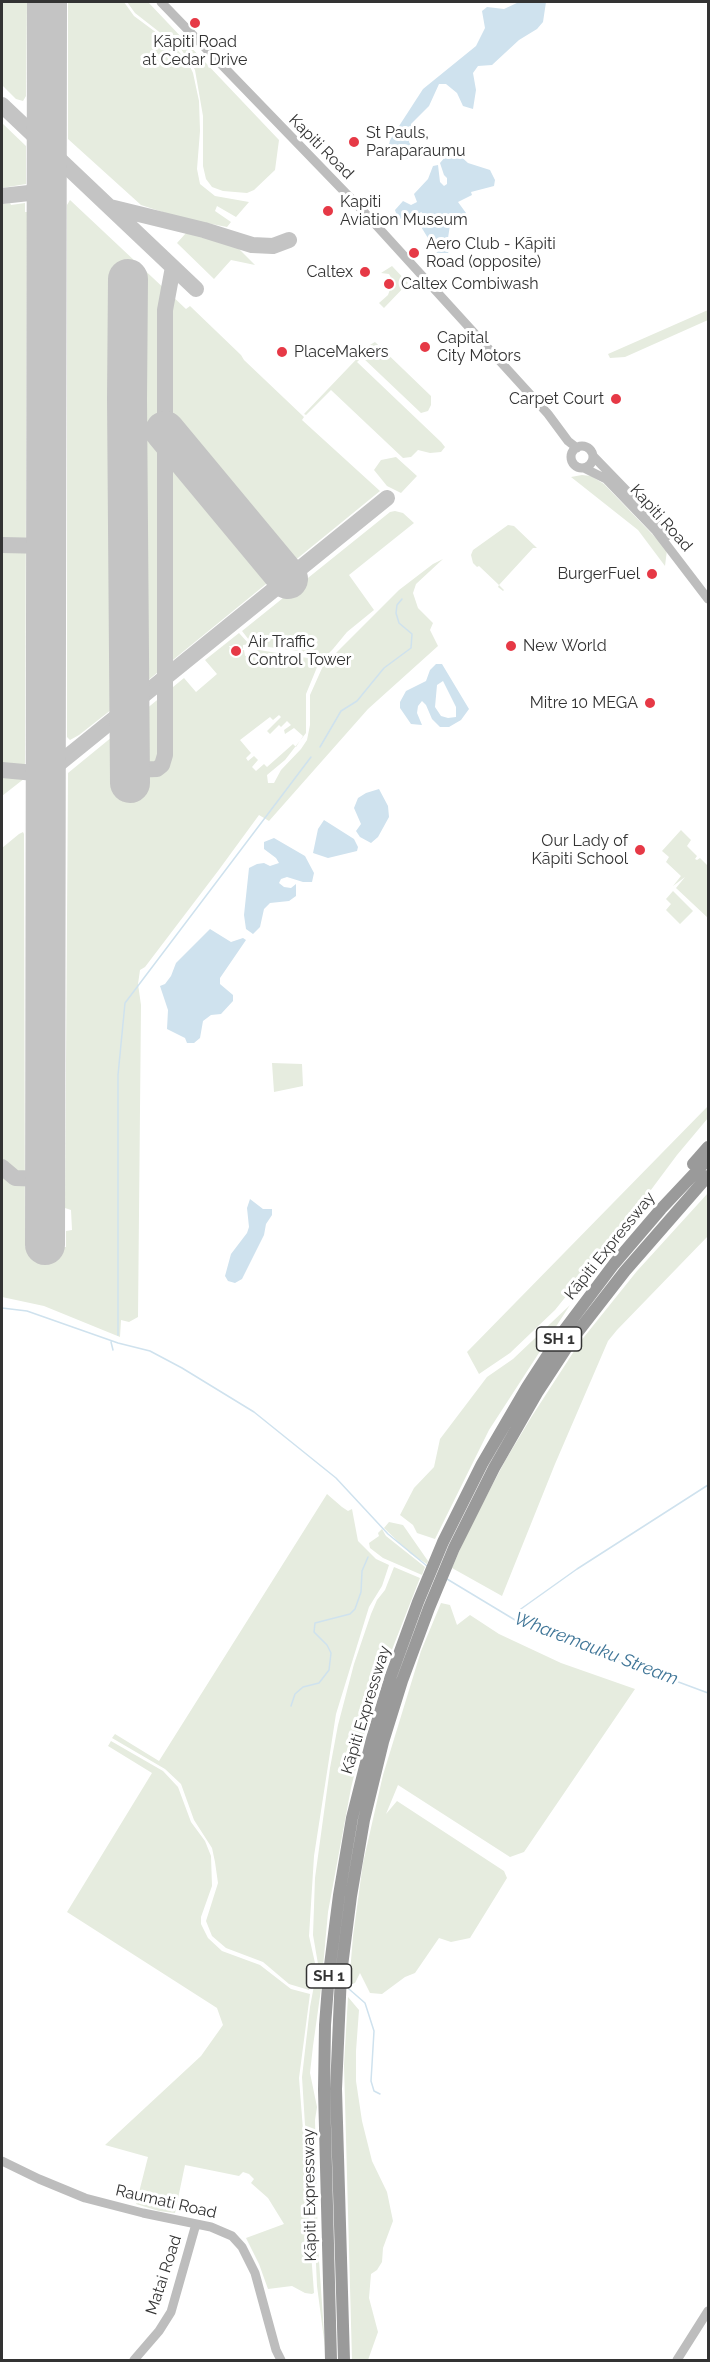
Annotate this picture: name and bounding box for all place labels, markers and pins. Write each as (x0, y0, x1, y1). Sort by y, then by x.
marker: Kāpiti Road at Cedar Drive (188, 16, 202, 30)
place label: Kāpiti Road at Cedar Drive (142, 32, 248, 70)
place label: St Pauls, Paraparaumu (366, 123, 465, 161)
marker: St Pauls, Paraparaumu (347, 135, 361, 149)
place label: Kapiti Aviation Museum (340, 192, 468, 230)
marker: Kapiti Aviation Museum (321, 204, 335, 218)
place label: Aero Club - Kāpiti Road (opposite) (426, 234, 556, 272)
marker: Aero Club - Kāpiti Road (opposite) (407, 246, 421, 260)
place label: Caltex (307, 262, 353, 282)
marker: Caltex (358, 265, 372, 279)
place label: Caltex Combiwash (401, 274, 539, 294)
marker: Caltex Combiwash (382, 277, 396, 291)
place label: Capital City Motors (437, 328, 521, 366)
marker: Capital City Motors (418, 340, 432, 354)
place label: PlaceMakers (294, 342, 388, 362)
marker: PlaceMakers (275, 345, 289, 359)
place label: Carpet Court (509, 389, 604, 409)
marker: Carpet Court (609, 392, 623, 406)
place label: BurgerFuel (557, 564, 640, 584)
marker: BurgerFuel (645, 567, 659, 581)
place label: Air Traffic Control Tower (248, 632, 351, 670)
place label: New World (523, 636, 607, 656)
marker: New World (504, 639, 518, 653)
marker: Air Traffic Control Tower (229, 644, 243, 658)
place label: Mitre 10 MEGA (530, 693, 638, 713)
marker: Mitre 10 MEGA (643, 696, 657, 710)
place label: Our Lady of Kāpiti School (531, 831, 628, 869)
marker: Our Lady of Kāpiti School (633, 843, 647, 857)

